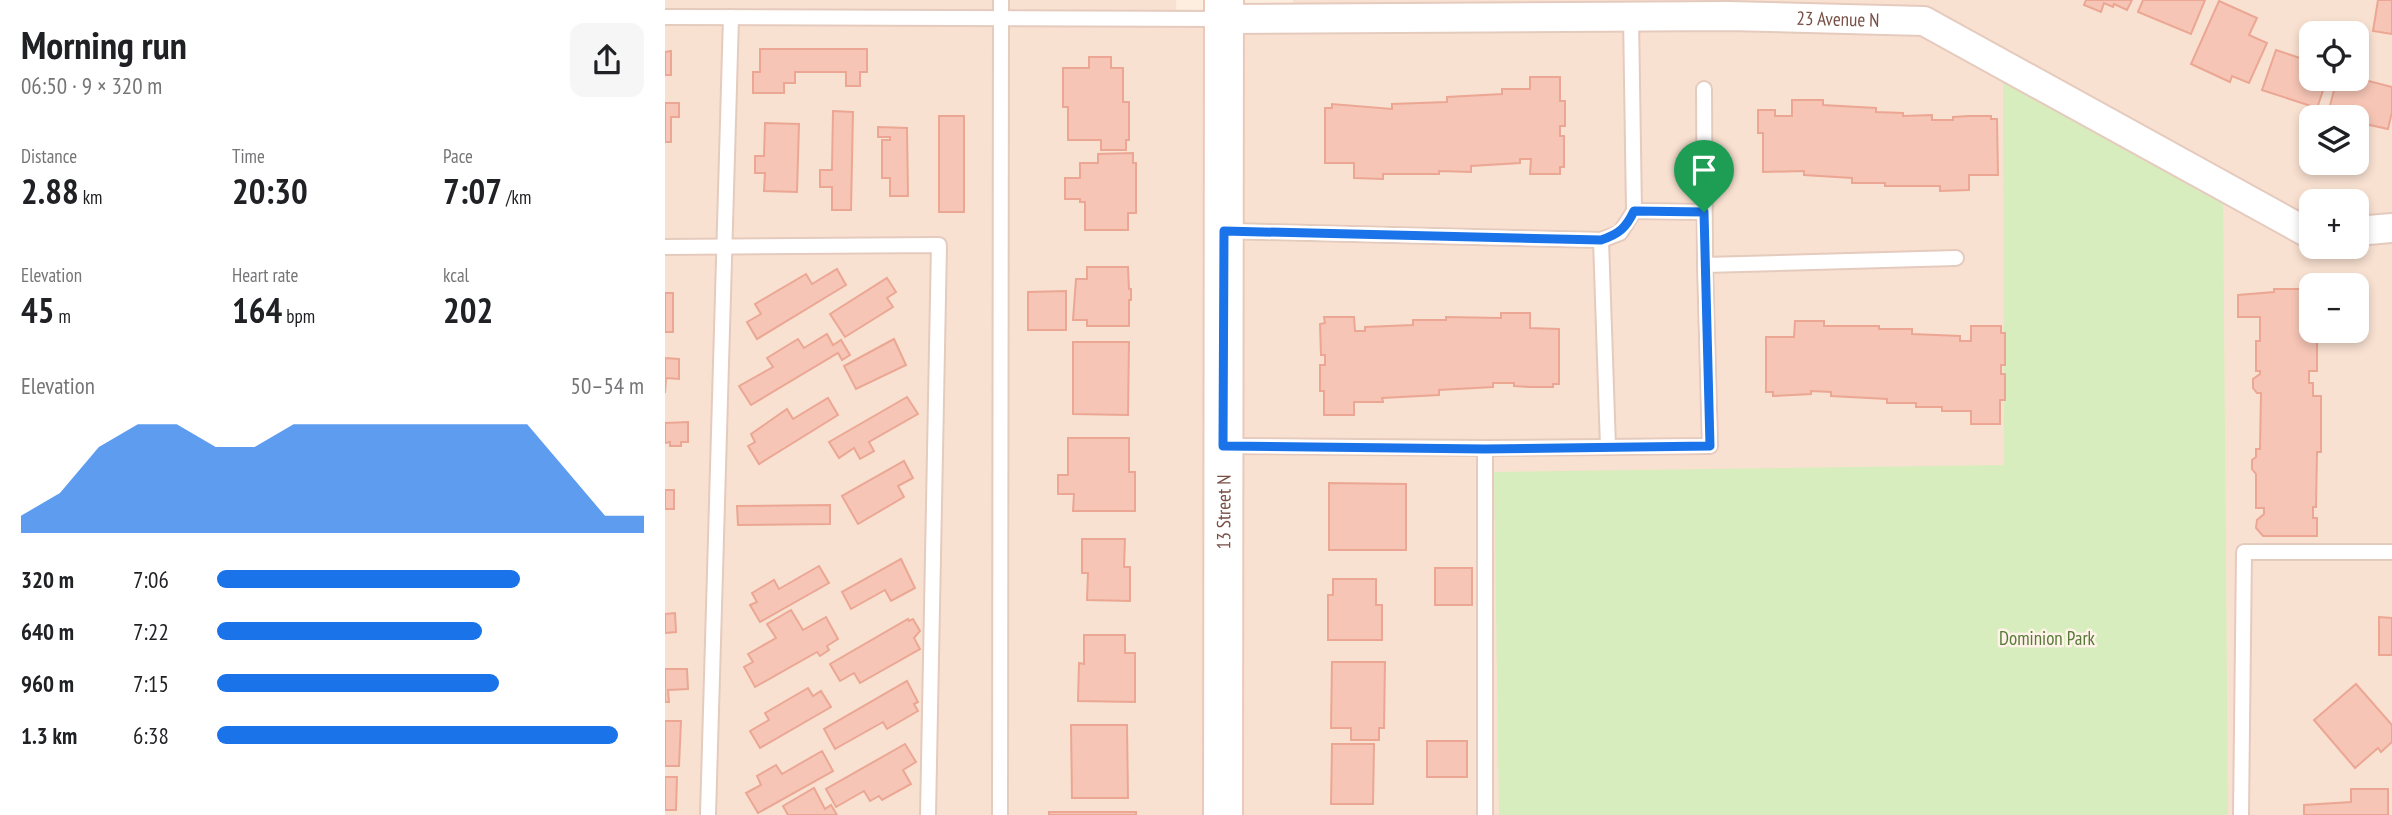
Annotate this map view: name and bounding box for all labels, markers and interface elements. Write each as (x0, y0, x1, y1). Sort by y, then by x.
street label: 23 Avenue N (1796, 6, 1880, 32)
text: Morning run (21, 20, 187, 69)
map controls (2299, 21, 2369, 343)
button: locate (2299, 21, 2369, 91)
button: share (570, 23, 644, 97)
text: 06:50 · 9 × 320 m (21, 71, 162, 100)
button: layers (2299, 105, 2369, 175)
pin (1674, 140, 1734, 212)
text: Distance (21, 144, 77, 168)
text: Time (232, 144, 265, 168)
text: Pace (443, 144, 473, 168)
icon: arrive (1685, 151, 1723, 189)
text: 2.88 (21, 168, 79, 214)
text: 20:30 (232, 168, 308, 214)
text: 7:07 (443, 168, 502, 214)
text: km (79, 185, 102, 209)
text: /km (502, 185, 531, 209)
button: + (2299, 189, 2369, 259)
text: Elevation (21, 263, 82, 287)
text: Heart rate (232, 263, 298, 287)
text: kcal (443, 263, 469, 287)
button: − (2299, 273, 2369, 343)
text: 45 (21, 287, 54, 333)
text: 164 (232, 287, 282, 333)
text: 202 (443, 287, 493, 333)
text: m (54, 304, 71, 328)
text: bpm (282, 304, 315, 328)
text: Elevation (21, 371, 95, 400)
text: 50–54 m (571, 371, 644, 400)
street label: 13 Street N (1211, 475, 1235, 549)
text: 320 m (21, 565, 74, 594)
text: 7:06 (133, 565, 169, 594)
text: 640 m (21, 617, 74, 646)
text: 7:22 (133, 617, 169, 646)
park label: Dominion Park (1999, 626, 2096, 650)
text: 960 m (21, 669, 74, 698)
text: 7:15 (133, 669, 169, 698)
text: 1.3 km (21, 721, 77, 750)
text: 6:38 (133, 721, 169, 750)

